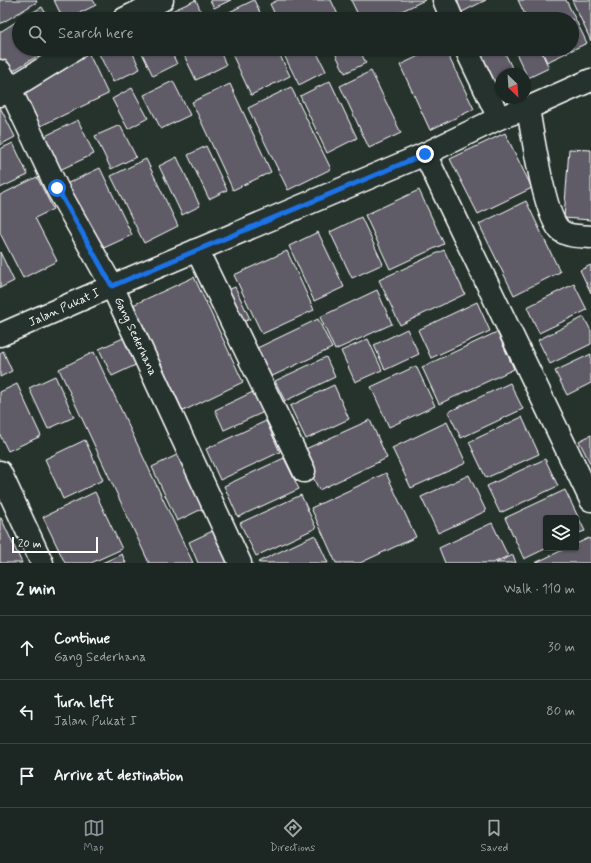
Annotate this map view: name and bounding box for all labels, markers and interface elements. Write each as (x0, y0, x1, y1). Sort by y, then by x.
search box (12, 12, 579, 56)
icon: search (26, 23, 48, 45)
text: Search here (58, 24, 134, 44)
north arrow (495, 68, 531, 104)
route end (416, 145, 434, 163)
route start (48, 179, 66, 197)
street label: Jalan Pukat I (26, 285, 103, 331)
street label: Gang Sederhana (110, 294, 160, 378)
map controls (543, 515, 579, 551)
button: layers (543, 515, 579, 551)
scale bar (12, 535, 98, 554)
text: 20 m (18, 537, 41, 551)
text: 2 min (16, 578, 56, 600)
text: Walk · 110 m (504, 581, 575, 598)
text: Continue (54, 629, 110, 649)
icon: ahead (16, 637, 38, 659)
text: 30 m (548, 639, 575, 656)
text: Gang Sederhana (54, 649, 146, 666)
text: Turn left (54, 693, 114, 713)
icon: left (16, 701, 38, 723)
text: 80 m (546, 703, 575, 720)
text: Jalan Pukat I (54, 713, 137, 730)
icon: arrive (16, 765, 38, 787)
text: Arrive at destination (54, 766, 183, 786)
tab: Map (83, 817, 105, 855)
tab: Directions (270, 817, 315, 855)
tab: Saved (481, 817, 508, 855)

